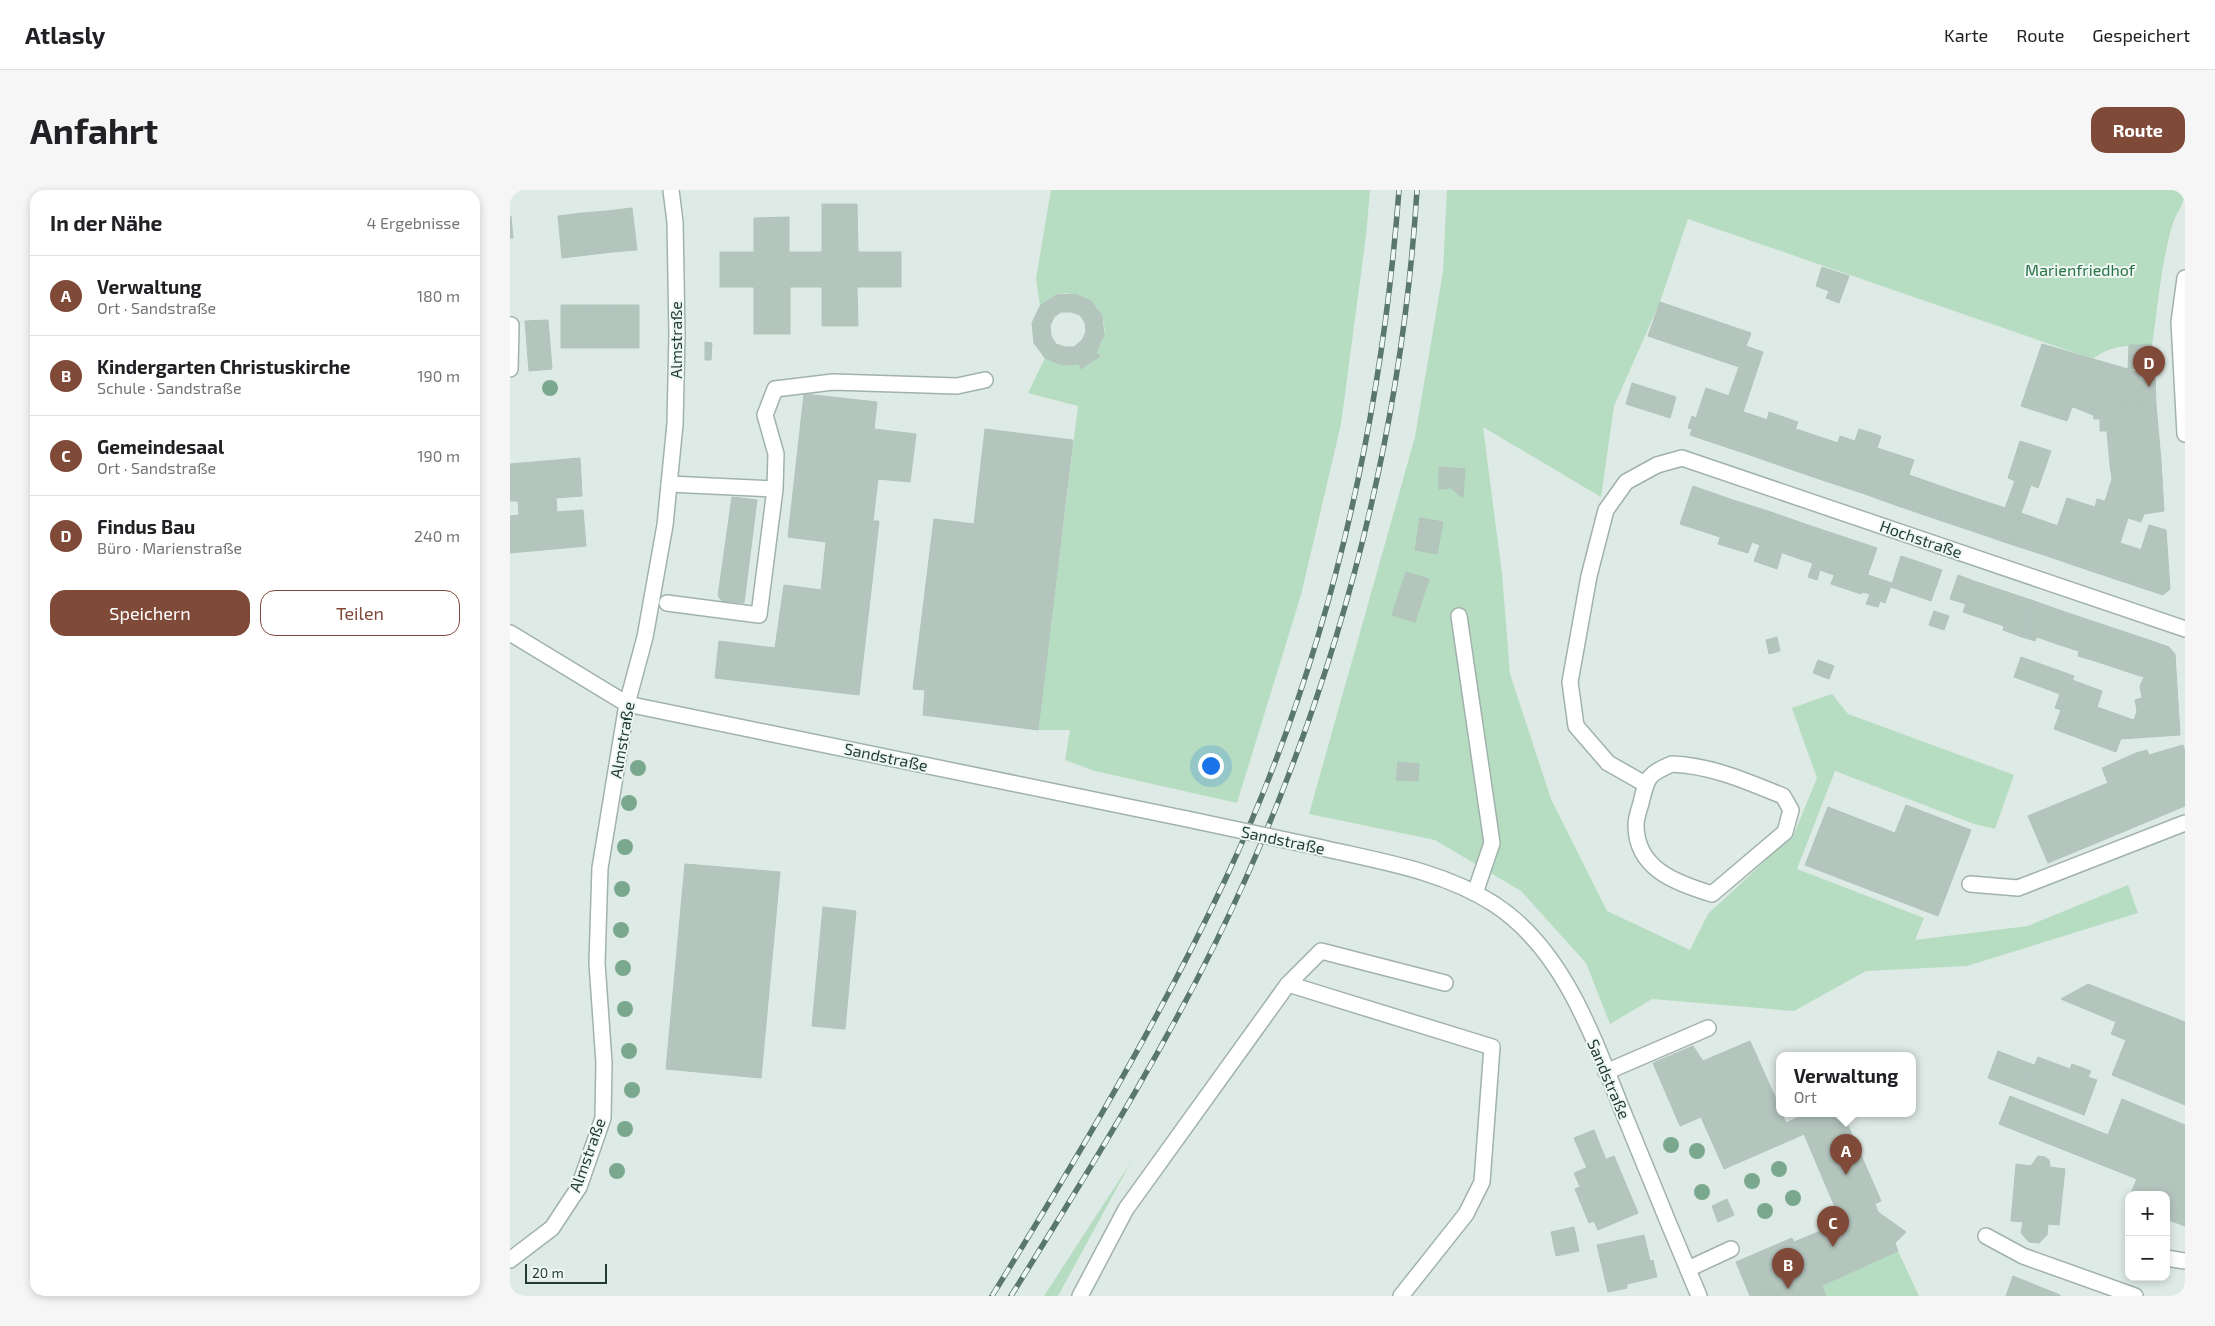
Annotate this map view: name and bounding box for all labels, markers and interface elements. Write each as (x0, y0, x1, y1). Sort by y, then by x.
text: Atlasly (25, 20, 105, 49)
text: Karte (1944, 24, 1988, 46)
text: Route (2016, 24, 2064, 46)
text: Gespeichert (2092, 24, 2190, 46)
button: Route (2091, 107, 2185, 153)
text: Anfahrt (30, 109, 158, 151)
text: In der Nähe (50, 210, 162, 235)
text: 4 Ergebnisse (367, 213, 460, 232)
park label: Marienfriedhof (2025, 260, 2136, 279)
text: Verwaltung (97, 275, 202, 298)
text: A (61, 286, 71, 305)
text: 180 m (417, 286, 460, 305)
text: Ort · Sandstraße (97, 298, 216, 317)
street label: Almstraße (666, 301, 685, 379)
pin: D (2133, 346, 2165, 387)
text: Kindergarten Christuskirche (97, 355, 351, 378)
text: B (61, 366, 71, 385)
text: 190 m (417, 366, 460, 385)
text: Schule · Sandstraße (97, 378, 242, 397)
text: Gemeindesaal (97, 435, 224, 458)
text: C (61, 446, 71, 465)
text: 190 m (417, 446, 460, 465)
text: Ort · Sandstraße (97, 458, 216, 477)
text: Findus Bau (97, 515, 195, 538)
street label: Hochstraße (1878, 516, 1965, 561)
text: D (61, 526, 71, 545)
text: 240 m (414, 526, 460, 545)
text: Büro · Marienstraße (97, 538, 242, 557)
button: Speichern (50, 590, 250, 636)
button: Teilen (260, 590, 460, 636)
street label: Almstraße (605, 700, 638, 780)
street label: Sandstraße (843, 738, 930, 775)
your location (1198, 753, 1224, 779)
street label: Sandstraße (1240, 821, 1327, 858)
street label: Sandstraße (1584, 1036, 1635, 1122)
popup (1776, 1052, 1916, 1117)
text: Verwaltung (1794, 1064, 1898, 1087)
text: Ort (1794, 1087, 1817, 1106)
street label: Almstraße (564, 1115, 609, 1195)
pin: A (1830, 1134, 1862, 1175)
map controls (2125, 1191, 2170, 1281)
button: + (2125, 1191, 2170, 1236)
pin: C (1817, 1206, 1849, 1247)
button: − (2125, 1236, 2170, 1281)
pin: B (1772, 1248, 1804, 1289)
scale bar (525, 1261, 608, 1284)
text: 20 m (532, 1264, 564, 1281)

